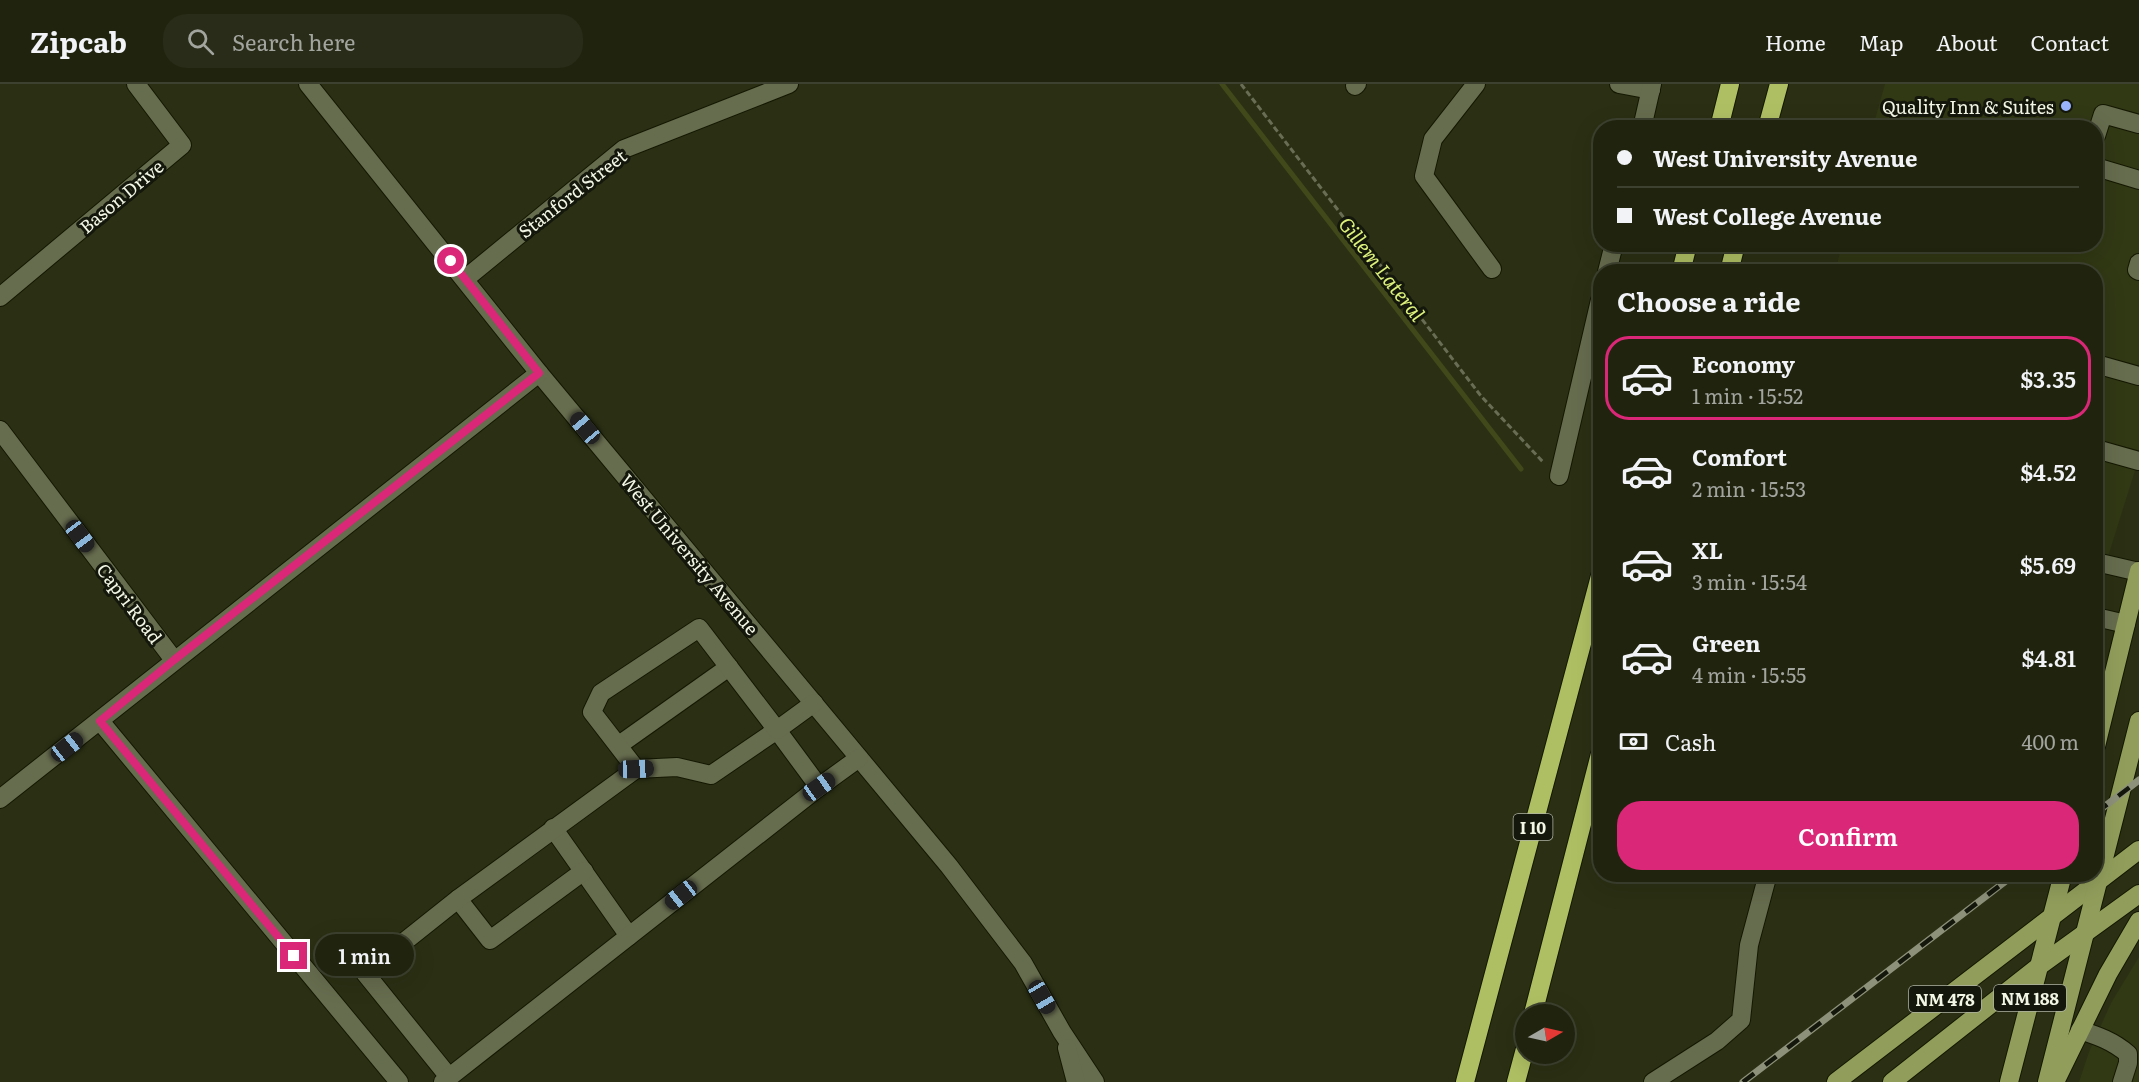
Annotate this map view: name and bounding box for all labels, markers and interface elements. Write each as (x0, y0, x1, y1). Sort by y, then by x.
search box (163, 14, 583, 68)
text: Zipcab (30, 20, 127, 62)
icon: search (184, 25, 217, 58)
text: Search here (232, 25, 355, 58)
text: Home (1765, 26, 1826, 57)
text: Map (1859, 26, 1903, 57)
text: About (1936, 26, 1998, 57)
text: Contact (2031, 26, 2109, 57)
place label: Quality Inn & Suites (1882, 93, 2054, 120)
marker: Quality Inn & Suites (2059, 99, 2073, 113)
text: West University Avenue (1653, 141, 1917, 174)
street label: Stanford Street (512, 142, 632, 244)
street label: Bason Drive (73, 153, 169, 239)
text: West College Avenue (1653, 199, 1882, 232)
water label: Gillem Lateral (1333, 209, 1434, 327)
route start (437, 247, 464, 274)
text: Choose a ride (1617, 280, 1800, 320)
text: Economy (1692, 347, 1795, 380)
icon: car (1620, 351, 1674, 405)
text: $3.35 (2020, 362, 2076, 395)
text: 1 min · 15:52 (1692, 380, 1803, 410)
car (567, 408, 603, 448)
text: Comfort (1692, 440, 1787, 473)
icon: car (1620, 444, 1674, 498)
text: $4.52 (2020, 455, 2076, 488)
street label: West University Avenue (614, 467, 766, 641)
text: 2 min · 15:53 (1692, 473, 1806, 503)
car (62, 516, 98, 556)
text: XL (1692, 533, 1723, 566)
icon: car (1620, 537, 1674, 591)
text: $5.69 (2020, 548, 2076, 581)
street label: Capri Road (91, 557, 169, 649)
text: 3 min · 15:54 (1692, 566, 1807, 596)
text: Green (1692, 626, 1761, 659)
icon: car (1620, 630, 1674, 684)
text: $4.81 (2021, 641, 2076, 674)
text: 4 min · 15:55 (1692, 659, 1806, 689)
icon: cash (1617, 725, 1650, 758)
text: Cash (1665, 725, 1716, 758)
text: 400 m (2021, 726, 2079, 756)
car (47, 729, 87, 765)
car (618, 759, 654, 779)
car (799, 769, 839, 805)
button: Confirm (1617, 801, 2079, 870)
road number: I 10 (1514, 814, 1552, 840)
car (661, 877, 701, 913)
callout: 1 min (315, 935, 414, 977)
text: 1 min (338, 940, 391, 970)
route end (280, 942, 307, 969)
car (1025, 977, 1059, 1017)
road number: NM 188 (1994, 985, 2066, 1011)
road number: NM 478 (1909, 986, 1981, 1012)
north arrow (1515, 1004, 1575, 1064)
map controls (1515, 1004, 1575, 1064)

